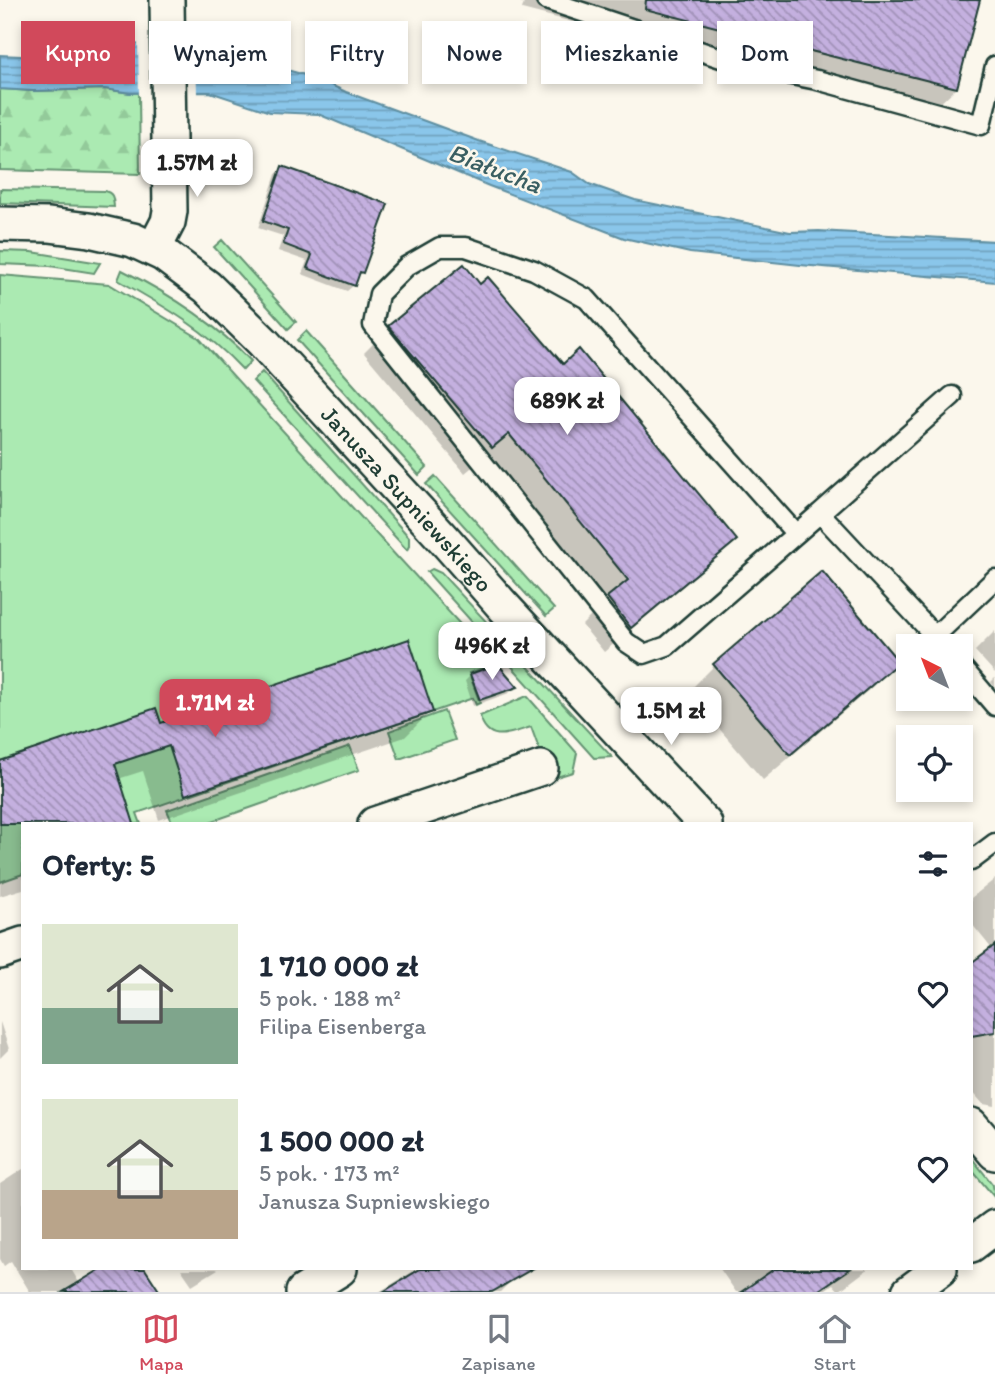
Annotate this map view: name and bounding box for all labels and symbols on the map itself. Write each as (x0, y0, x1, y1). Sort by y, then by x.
water label: Białucha (444, 136, 547, 201)
pin: 1.57M zł (125, 140, 269, 199)
pin: 689K zł (502, 378, 632, 437)
street label: Janusza Supniewskiego (315, 400, 499, 598)
pin: 496K zł (427, 622, 557, 682)
north arrow (896, 634, 973, 710)
pin: 1.71M zł (143, 680, 287, 739)
pin: 1.5M zł (606, 688, 736, 747)

